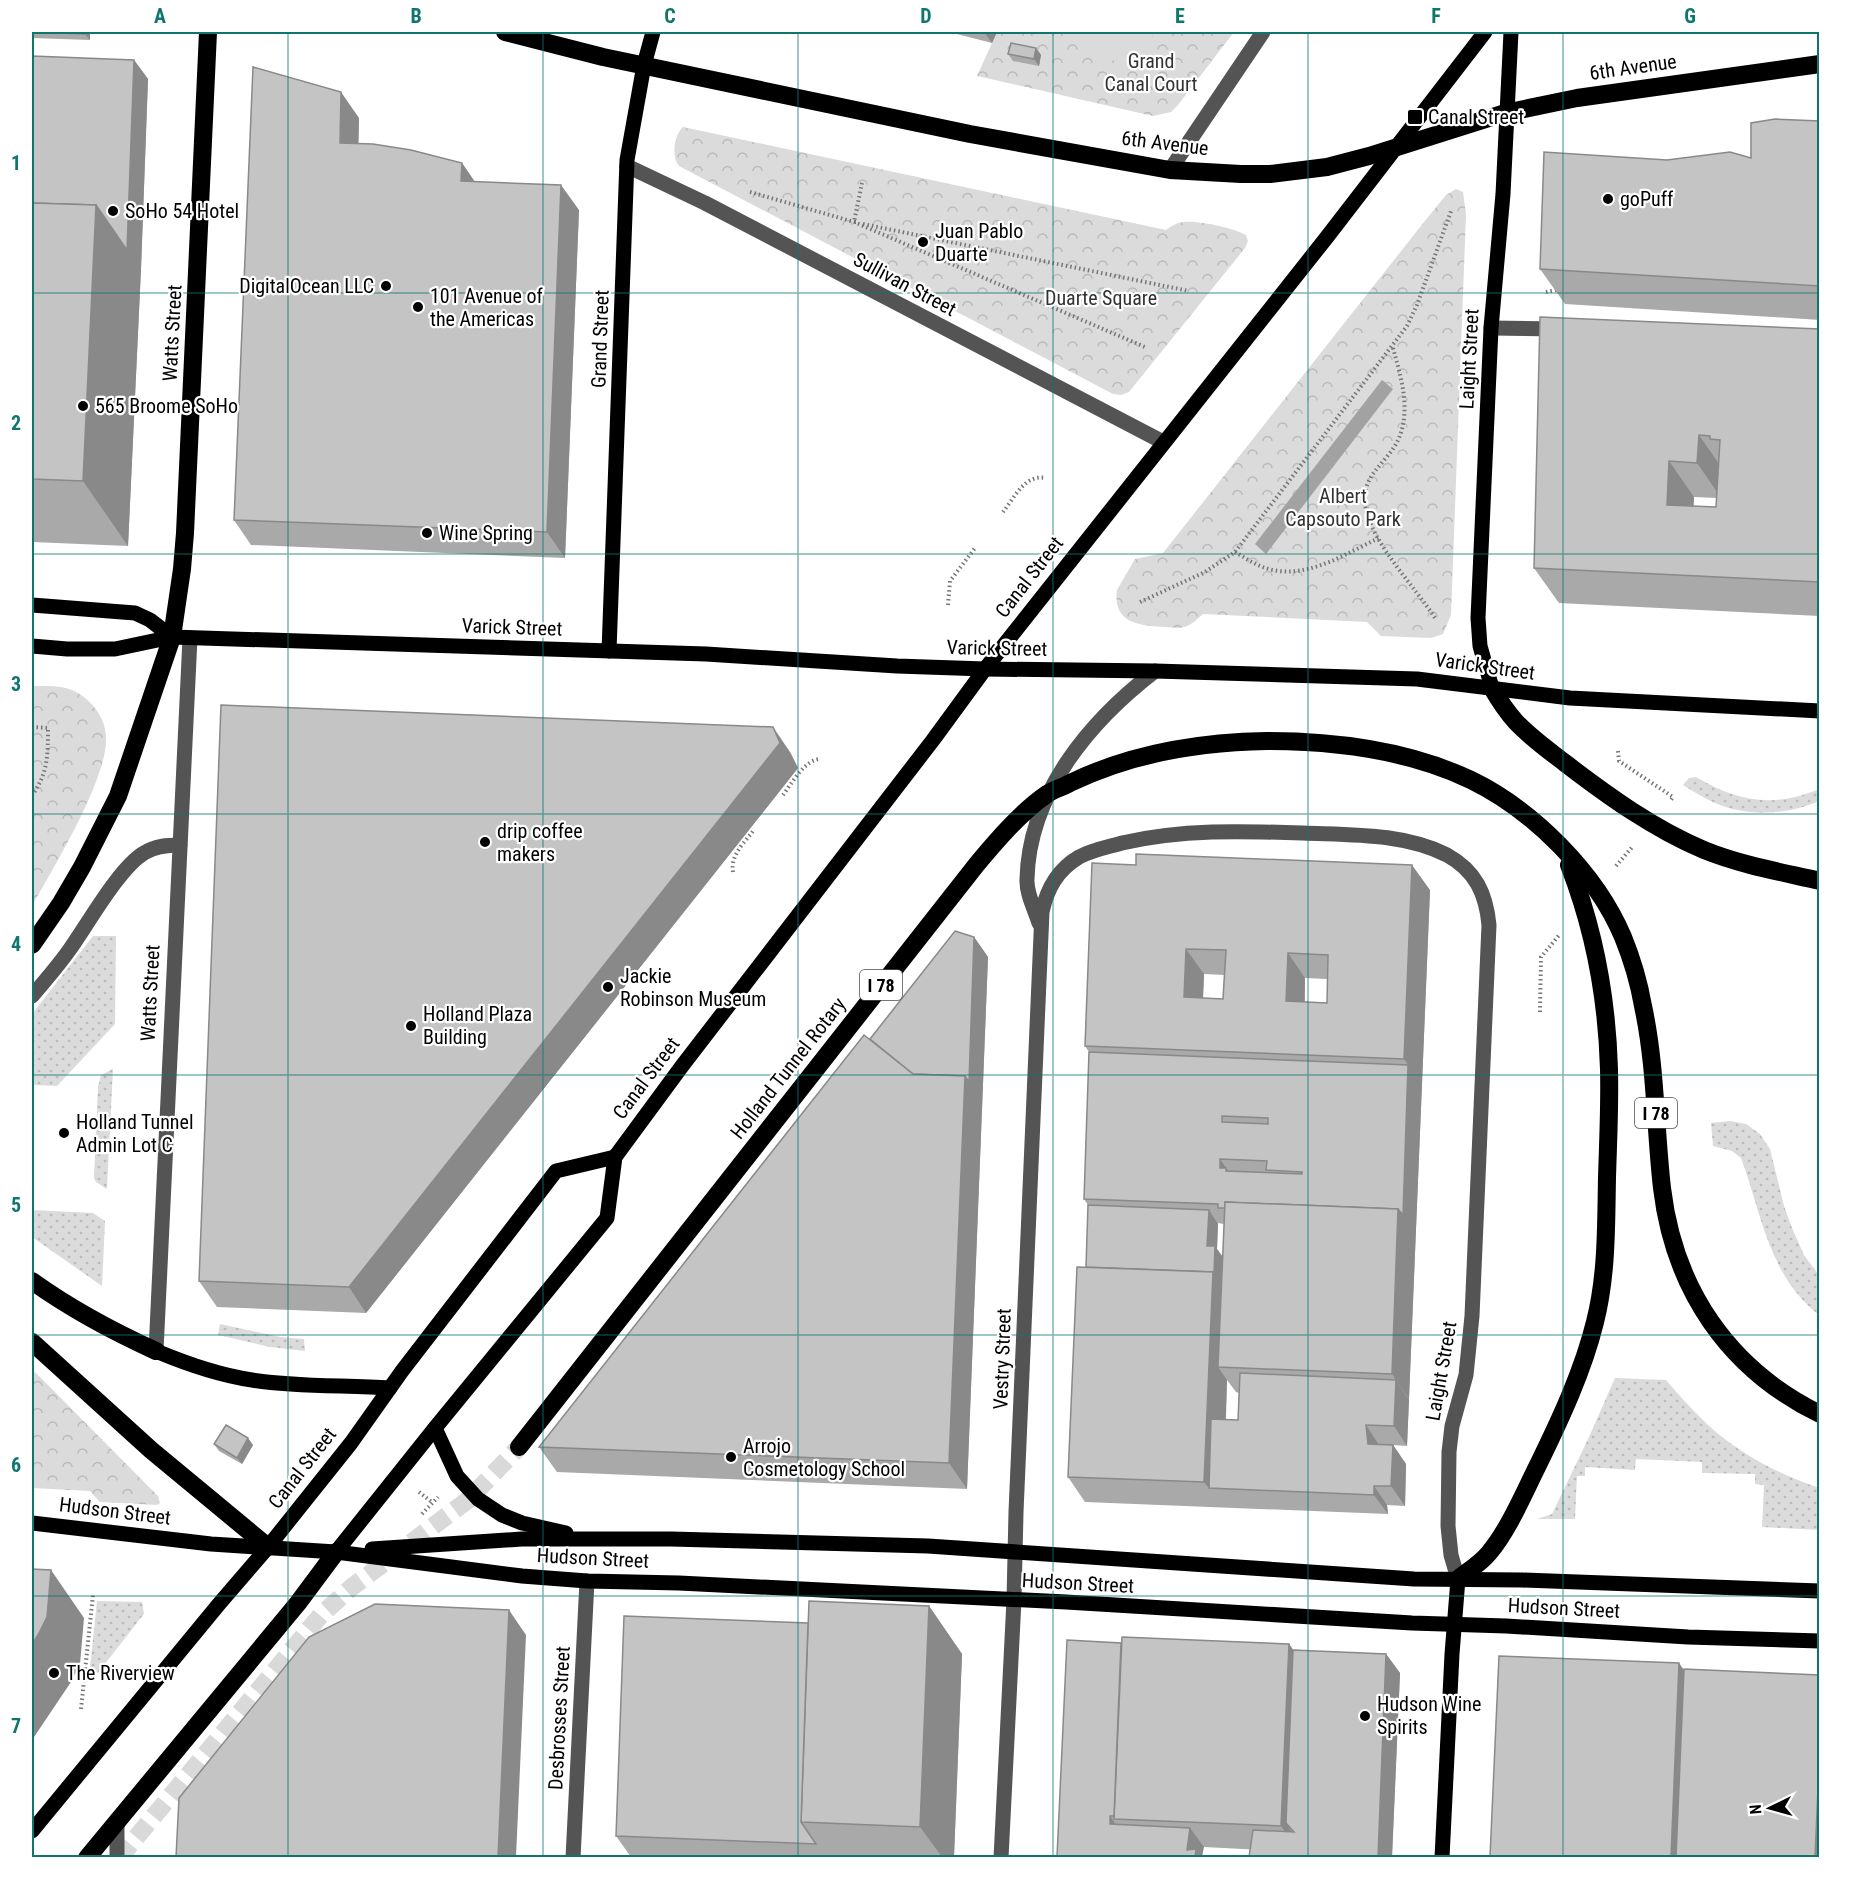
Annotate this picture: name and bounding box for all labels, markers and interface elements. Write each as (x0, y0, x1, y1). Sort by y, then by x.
text: A (154, 4, 166, 28)
text: B (410, 4, 422, 28)
text: C (664, 4, 676, 28)
text: D (920, 4, 932, 28)
text: E (1175, 4, 1185, 28)
text: F (1431, 4, 1441, 28)
text: G (1684, 4, 1696, 28)
park label: Grand Canal Court (1105, 49, 1198, 96)
street label: 6th Avenue (1588, 49, 1678, 85)
place label: Canal Street (1428, 105, 1524, 129)
marker: Canal Street (1406, 108, 1424, 126)
street label: 6th Avenue (1120, 126, 1210, 160)
text: 1 (11, 151, 21, 175)
place label: goPuff (1620, 187, 1674, 211)
marker: goPuff (1601, 192, 1615, 206)
place label: SoHo 54 Hotel (125, 199, 239, 223)
marker: SoHo 54 Hotel (106, 204, 120, 218)
place label: Juan Pablo Duarte (935, 219, 1023, 266)
marker: Juan Pablo Duarte (916, 235, 930, 249)
street label: Sullivan Street (850, 247, 961, 321)
place label: DigitalOcean LLC (239, 274, 374, 298)
marker: DigitalOcean LLC (379, 279, 393, 293)
street label: Watts Street (157, 284, 187, 382)
place label: 101 Avenue of the Americas (430, 284, 543, 331)
park label: Duarte Square (1045, 286, 1157, 310)
street label: Grand Street (586, 289, 614, 388)
marker: 101 Avenue of the Americas (411, 300, 425, 314)
street label: Laight Street (1454, 308, 1484, 410)
place label: 565 Broome SoHo (95, 394, 238, 418)
marker: 565 Broome SoHo (76, 399, 90, 413)
text: 2 (11, 411, 21, 435)
park label: Albert Capsouto Park (1285, 484, 1401, 531)
place label: Wine Spring (439, 521, 533, 545)
marker: Wine Spring (420, 526, 434, 540)
street label: Canal Street (990, 532, 1068, 622)
street label: Varick Street (461, 613, 563, 641)
street label: Varick Street (946, 635, 1048, 661)
street label: Varick Street (1433, 647, 1537, 685)
text: 3 (11, 672, 21, 696)
place label: drip coffee makers (497, 819, 583, 866)
marker: drip coffee makers (478, 835, 492, 849)
text: 4 (11, 932, 21, 956)
street label: Watts Street (135, 944, 165, 1042)
place label: Jackie Robinson Museum (620, 964, 766, 1011)
road number: I 78 (860, 970, 902, 1000)
marker: Jackie Robinson Museum (601, 980, 615, 994)
street label: Holland Tunnel Rotary (725, 993, 851, 1143)
place label: Holland Plaza Building (423, 1002, 532, 1049)
marker: Holland Plaza Building (404, 1019, 418, 1033)
street label: Canal Street (607, 1032, 685, 1124)
road number: I 78 (1635, 1098, 1677, 1128)
place label: Holland Tunnel Admin Lot C (76, 1110, 194, 1157)
marker: Holland Tunnel Admin Lot C (57, 1126, 71, 1140)
text: 5 (11, 1193, 21, 1217)
street label: Vestry Street (988, 1308, 1016, 1410)
street label: Laight Street (1420, 1319, 1462, 1423)
street label: Canal Street (263, 1423, 341, 1513)
place label: Arrojo Cosmetology School (743, 1434, 905, 1481)
marker: Arrojo Cosmetology School (724, 1450, 738, 1464)
text: 6 (11, 1453, 21, 1477)
street label: Hudson Street (58, 1492, 172, 1530)
street label: Hudson Street (536, 1543, 650, 1573)
street label: Hudson Street (1021, 1568, 1135, 1598)
street label: Hudson Street (1507, 1593, 1621, 1623)
street label: Desbrosses Street (543, 1645, 575, 1790)
place label: The Riverview (66, 1661, 175, 1685)
marker: The Riverview (47, 1666, 61, 1680)
place label: Hudson Wine Spirits (1377, 1692, 1481, 1739)
marker: Hudson Wine Spirits (1358, 1709, 1372, 1723)
text: 7 (11, 1714, 21, 1738)
north arrow (1740, 1778, 1800, 1838)
text: N (1746, 1804, 1765, 1815)

